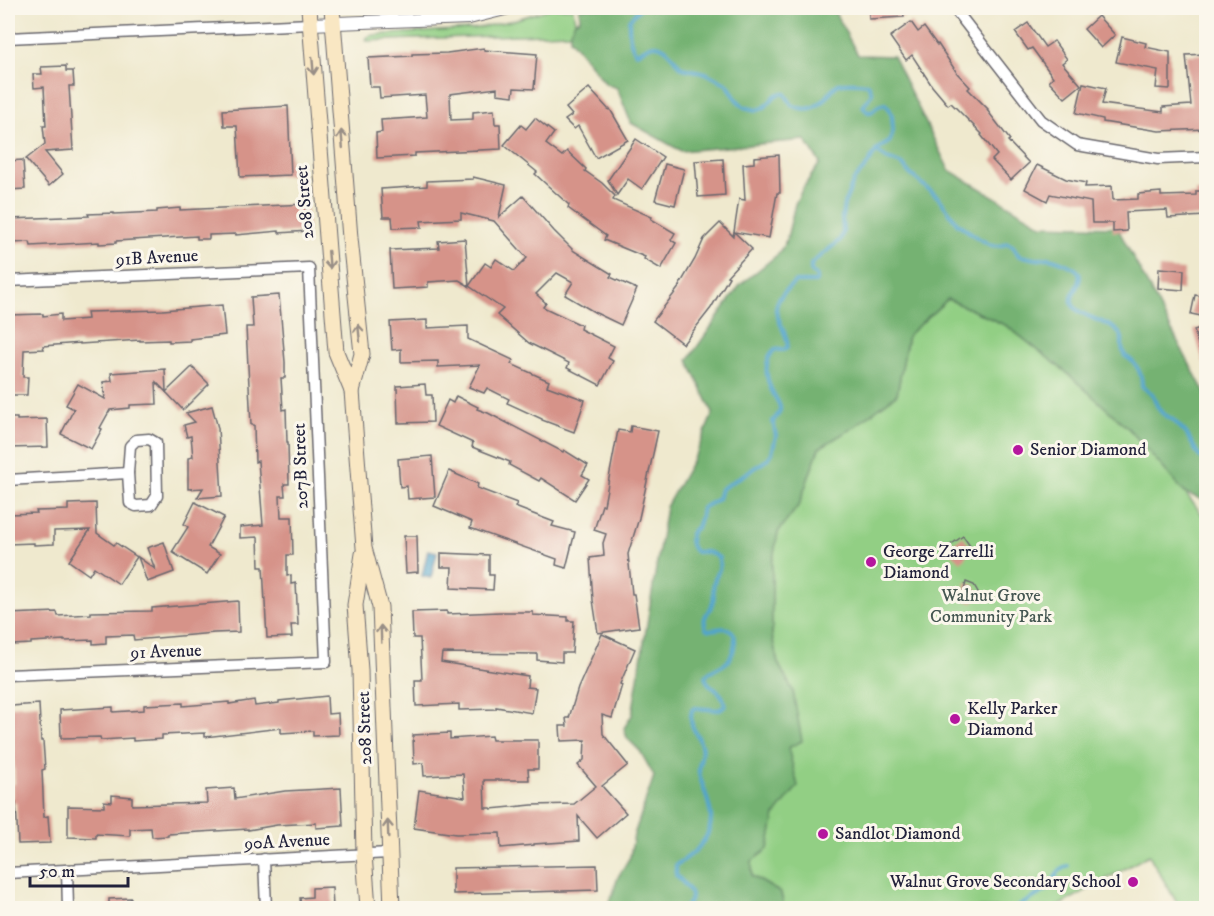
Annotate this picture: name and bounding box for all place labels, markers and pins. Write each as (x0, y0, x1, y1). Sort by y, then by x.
place label: Senior Diamond (1030, 439, 1146, 461)
marker: Senior Diamond (1011, 443, 1025, 457)
place label: George Zarrelli Diamond (883, 541, 994, 584)
marker: George Zarrelli Diamond (864, 555, 878, 569)
place label: Kelly Parker Diamond (967, 698, 1058, 741)
marker: Kelly Parker Diamond (948, 712, 962, 726)
place label: Sandlot Diamond (835, 823, 960, 845)
marker: Sandlot Diamond (816, 827, 830, 841)
place label: Walnut Grove Secondary School (889, 871, 1122, 893)
marker: Walnut Grove Secondary School (1126, 875, 1140, 889)

